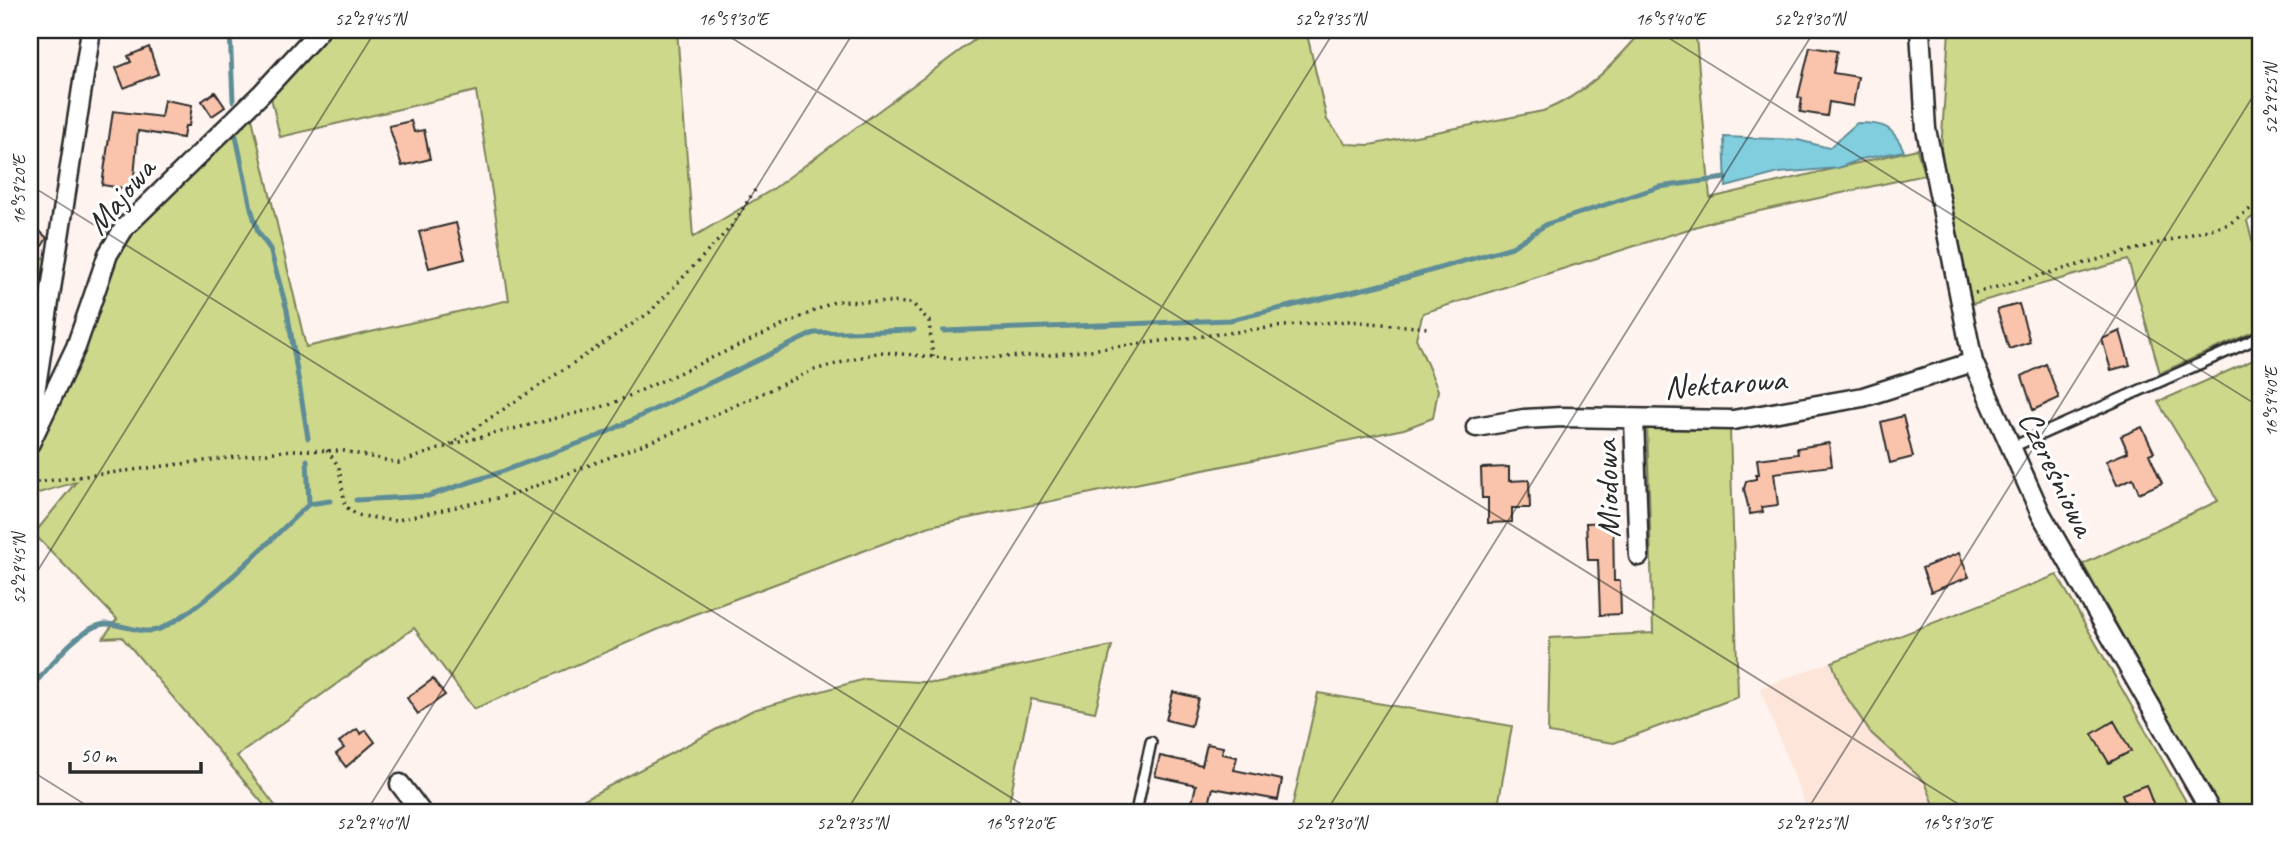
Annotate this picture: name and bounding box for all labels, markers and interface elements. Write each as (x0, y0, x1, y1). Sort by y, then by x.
text: 52°29'45"N (335, 8, 409, 30)
text: 16°59'30"E (698, 8, 770, 30)
text: 52°29'35"N (1295, 8, 1369, 30)
text: 16°59'40"E (1635, 8, 1707, 30)
text: 52°29'30"N (1774, 8, 1848, 30)
text: 52°29'25"N (2260, 60, 2282, 134)
street label: Majowa (76, 147, 166, 243)
text: 16°59'20"E (8, 153, 30, 225)
street label: Nektarowa (1663, 358, 1790, 408)
text: 16°59'40"E (2260, 365, 2282, 437)
street label: Czereśniowa (2009, 403, 2106, 545)
street label: Miodowa (1584, 437, 1630, 539)
text: 52°29'45"N (8, 530, 30, 604)
scale bar (70, 730, 201, 774)
text: 50 m (80, 742, 118, 768)
text: 52°29'40"N (337, 812, 411, 834)
text: 52°29'35"N (817, 812, 891, 834)
text: 16°59'20"E (985, 812, 1057, 834)
text: 52°29'30"N (1296, 812, 1370, 834)
text: 52°29'25"N (1776, 812, 1850, 834)
text: 16°59'30"E (1922, 812, 1994, 834)

